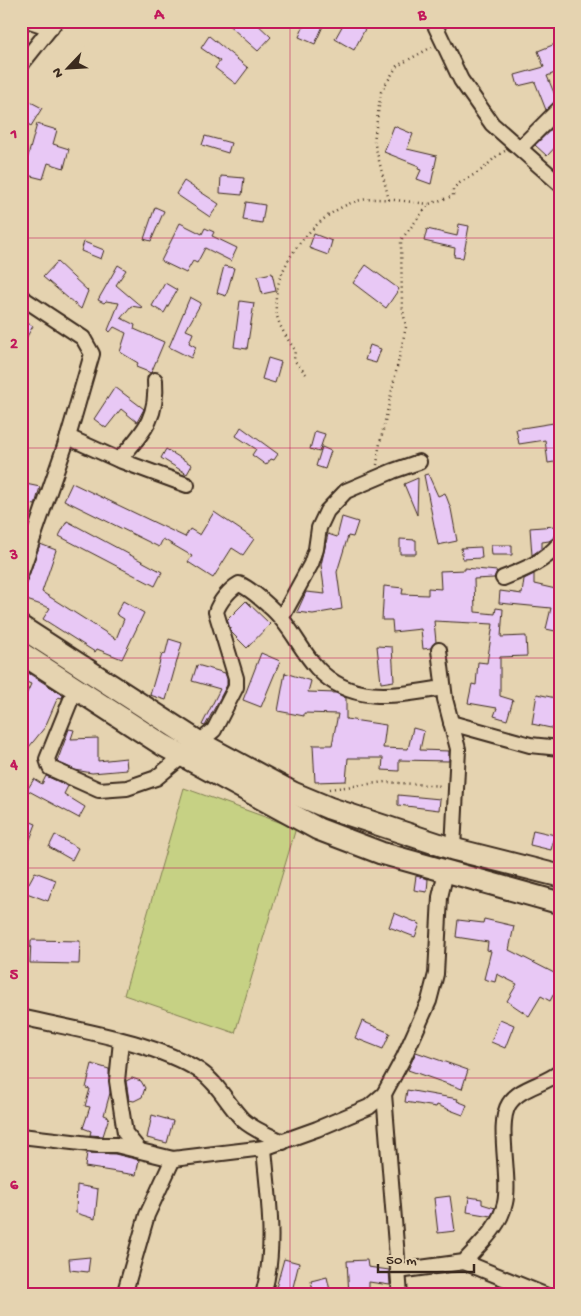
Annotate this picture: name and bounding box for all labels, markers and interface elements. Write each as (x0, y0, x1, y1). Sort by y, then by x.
text: A (153, 7, 165, 26)
text: B (417, 7, 427, 26)
north arrow (42, 42, 92, 92)
text: N (49, 65, 68, 80)
text: 1 (10, 126, 17, 145)
text: 2 (10, 336, 18, 355)
text: 3 (9, 547, 18, 566)
text: 4 (9, 757, 18, 776)
text: 5 (10, 967, 19, 986)
text: 6 (10, 1177, 19, 1196)
scale bar (378, 1241, 475, 1273)
text: 50 m (386, 1252, 417, 1270)

